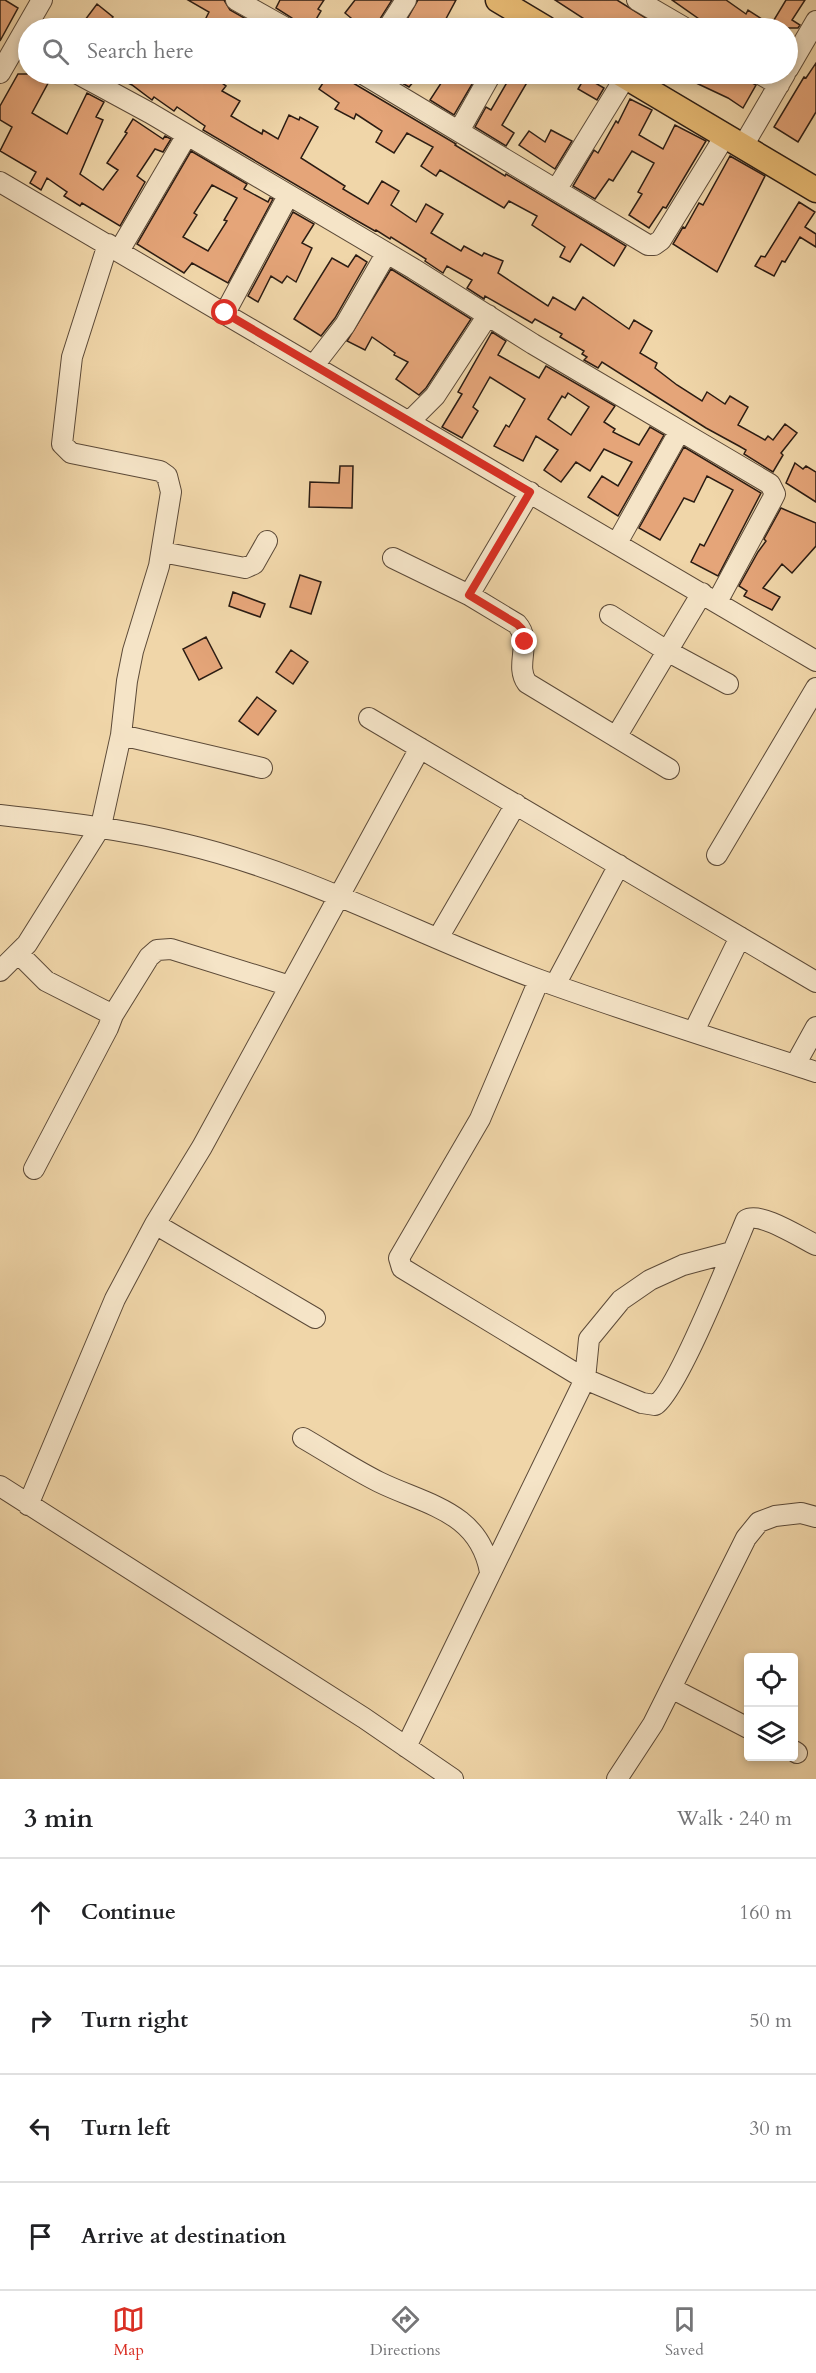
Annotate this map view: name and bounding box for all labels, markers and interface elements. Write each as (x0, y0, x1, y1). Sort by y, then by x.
search box (18, 18, 798, 84)
icon: search (39, 35, 72, 68)
text: Search here (87, 36, 194, 66)
route start (211, 299, 237, 325)
route end (511, 628, 537, 654)
map controls (744, 1653, 798, 1761)
button: locate (744, 1653, 798, 1707)
button: layers (744, 1707, 798, 1761)
text: 3 min (24, 1801, 93, 1836)
text: Walk · 240 m (677, 1805, 792, 1832)
icon: ahead (24, 1896, 57, 1929)
text: Continue (81, 1897, 176, 1927)
text: 160 m (739, 1899, 792, 1926)
icon: right (24, 2004, 57, 2037)
text: Turn right (81, 2005, 188, 2035)
text: 50 m (749, 2007, 792, 2034)
icon: left (24, 2112, 57, 2145)
text: Turn left (81, 2113, 170, 2143)
text: 30 m (749, 2115, 792, 2142)
icon: arrive (24, 2220, 57, 2253)
text: Arrive at destination (81, 2221, 286, 2251)
tab: Map (112, 2303, 145, 2361)
tab: Directions (370, 2303, 440, 2361)
tab: Saved (665, 2303, 704, 2361)

